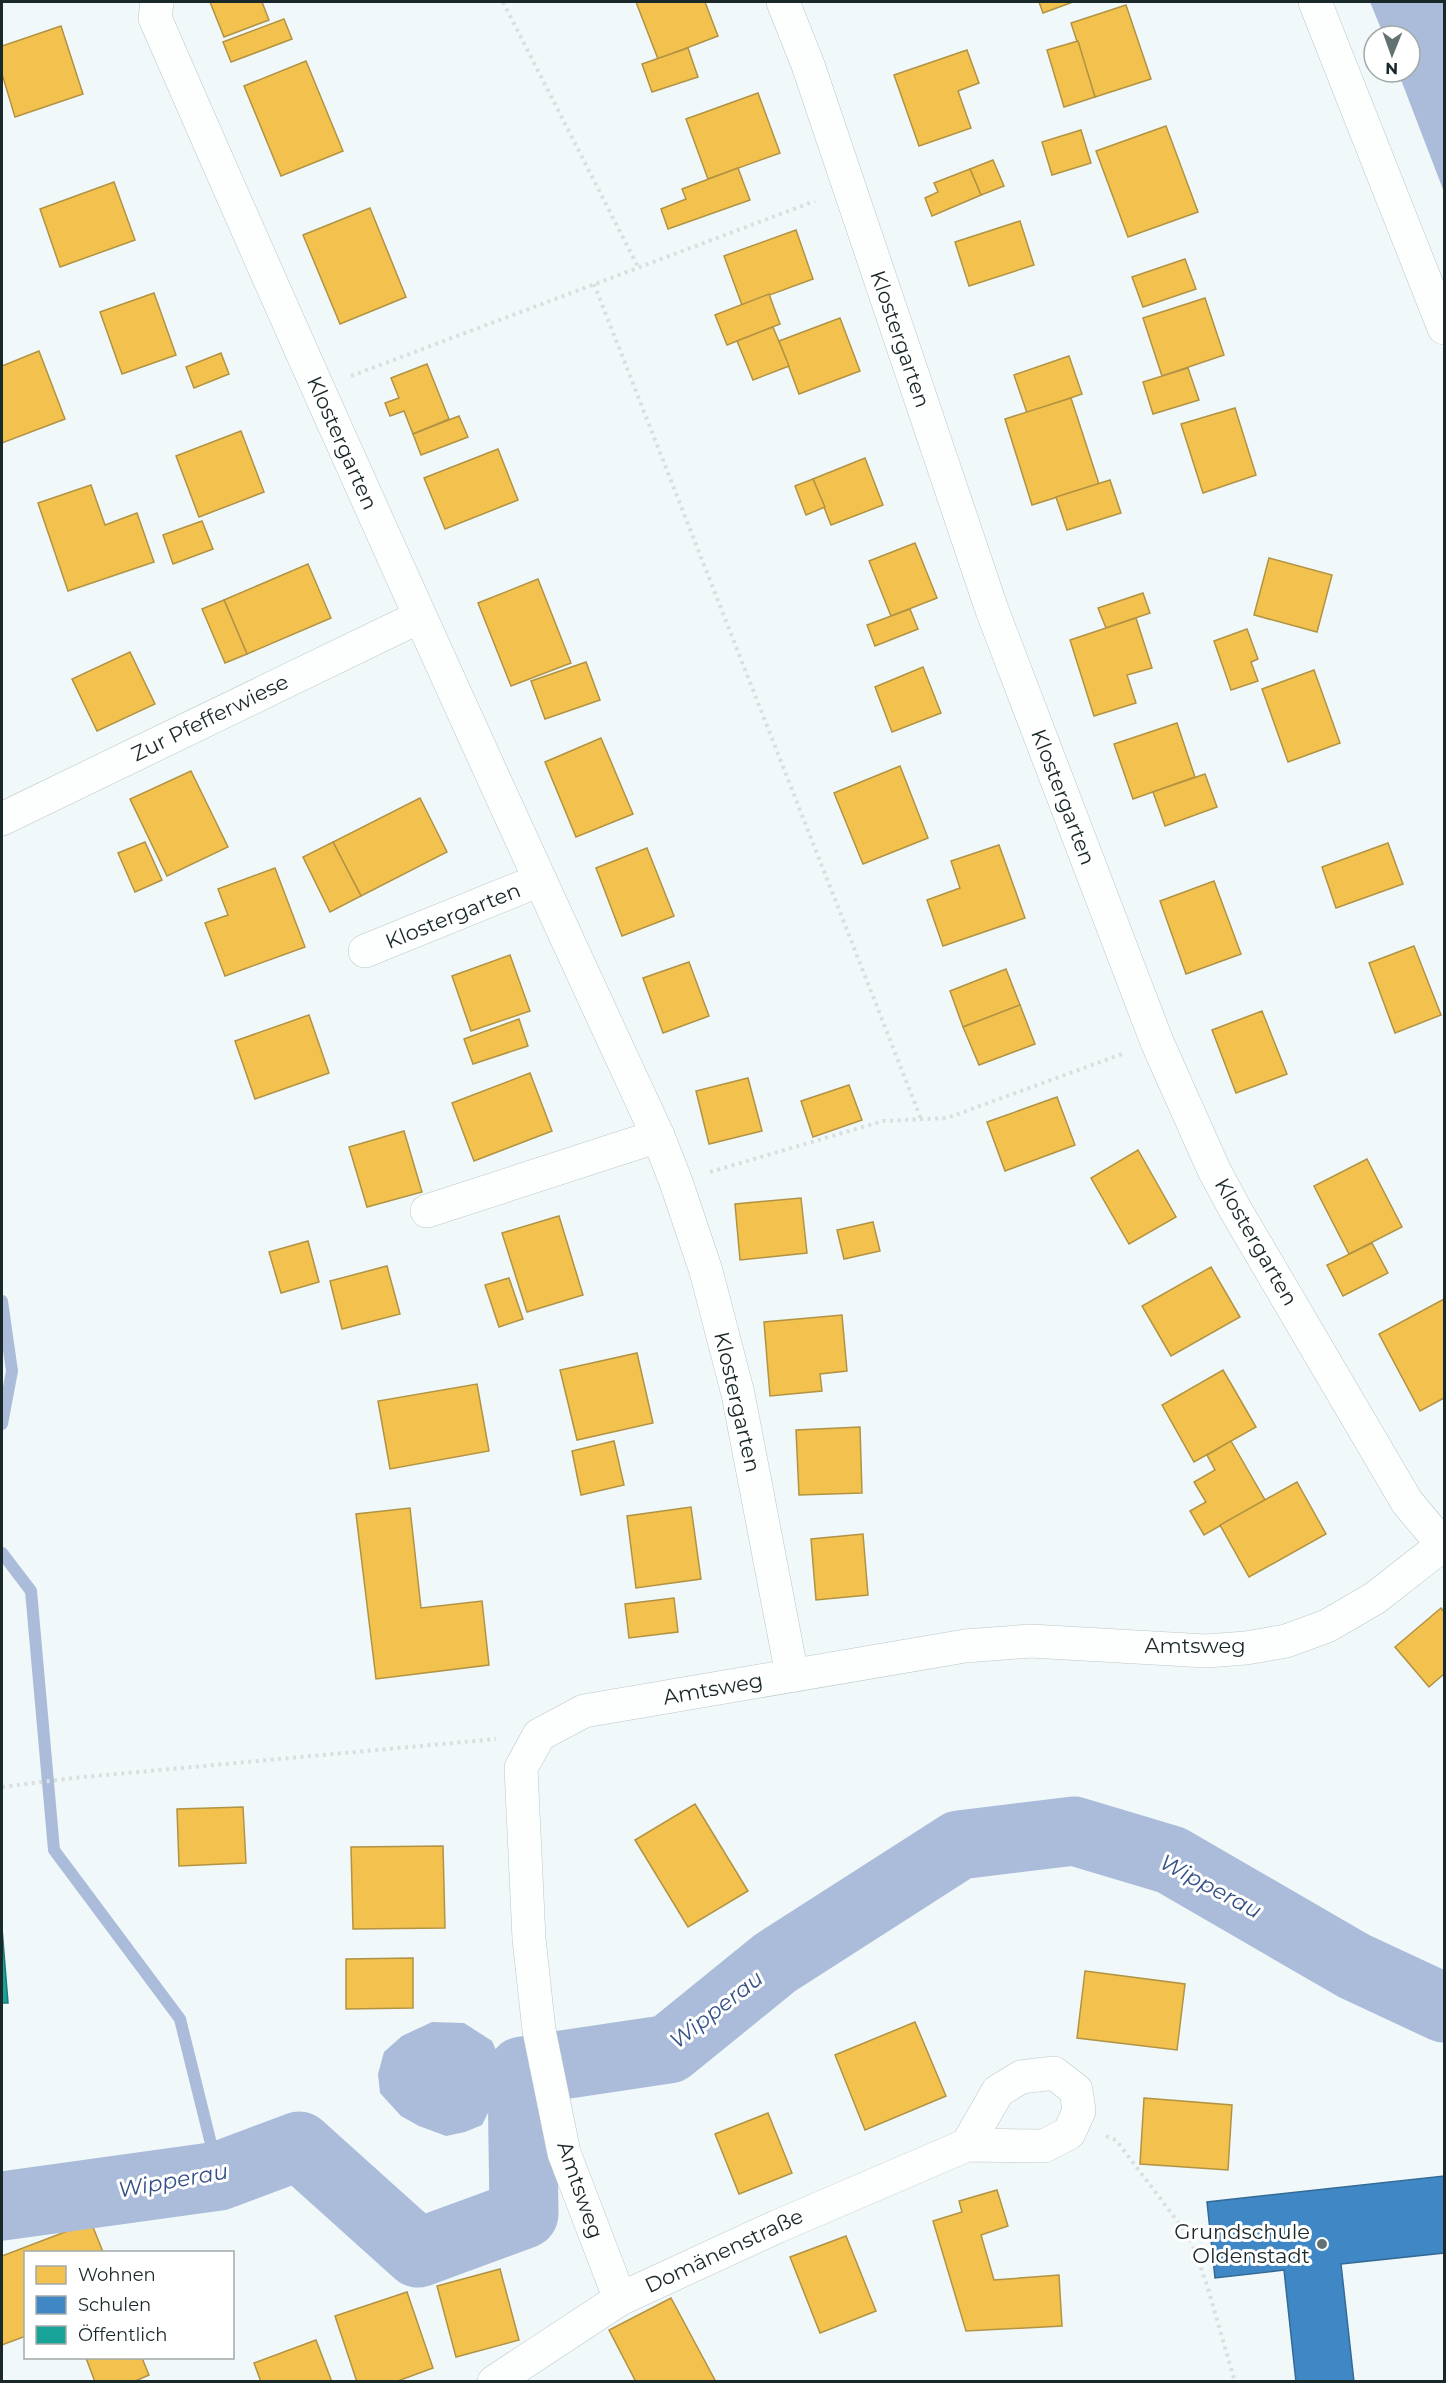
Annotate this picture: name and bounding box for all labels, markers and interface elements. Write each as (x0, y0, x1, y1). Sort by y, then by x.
north arrow (1362, 24, 1422, 84)
text: N (1385, 59, 1398, 78)
street label: Klostergarten (865, 267, 936, 411)
street label: Klostergarten (302, 372, 383, 513)
street label: Zur Pfefferwiese (127, 669, 292, 766)
street label: Klostergarten (1026, 725, 1101, 868)
street label: Klostergarten (382, 877, 524, 954)
street label: Klostergarten (1210, 1173, 1303, 1310)
street label: Klostergarten (709, 1329, 766, 1475)
street label: Amtsweg (1144, 1633, 1246, 1658)
street label: Amtsweg (661, 1667, 765, 1710)
water label: Wipperau (1155, 1848, 1266, 1924)
water label: Wipperau (664, 1965, 768, 2054)
street label: Amtsweg (552, 2138, 609, 2242)
water label: Wipperau (116, 2158, 230, 2203)
street label: Domänenstraße (641, 2203, 807, 2298)
place label: Grundschule Oldenstadt (1174, 2219, 1310, 2268)
marker: Grundschule Oldenstadt (1315, 2237, 1329, 2251)
legend (24, 2251, 234, 2359)
text: Wohnen (78, 2264, 156, 2286)
text: Schulen (78, 2294, 151, 2316)
text: Öffentlich (78, 2324, 167, 2346)

